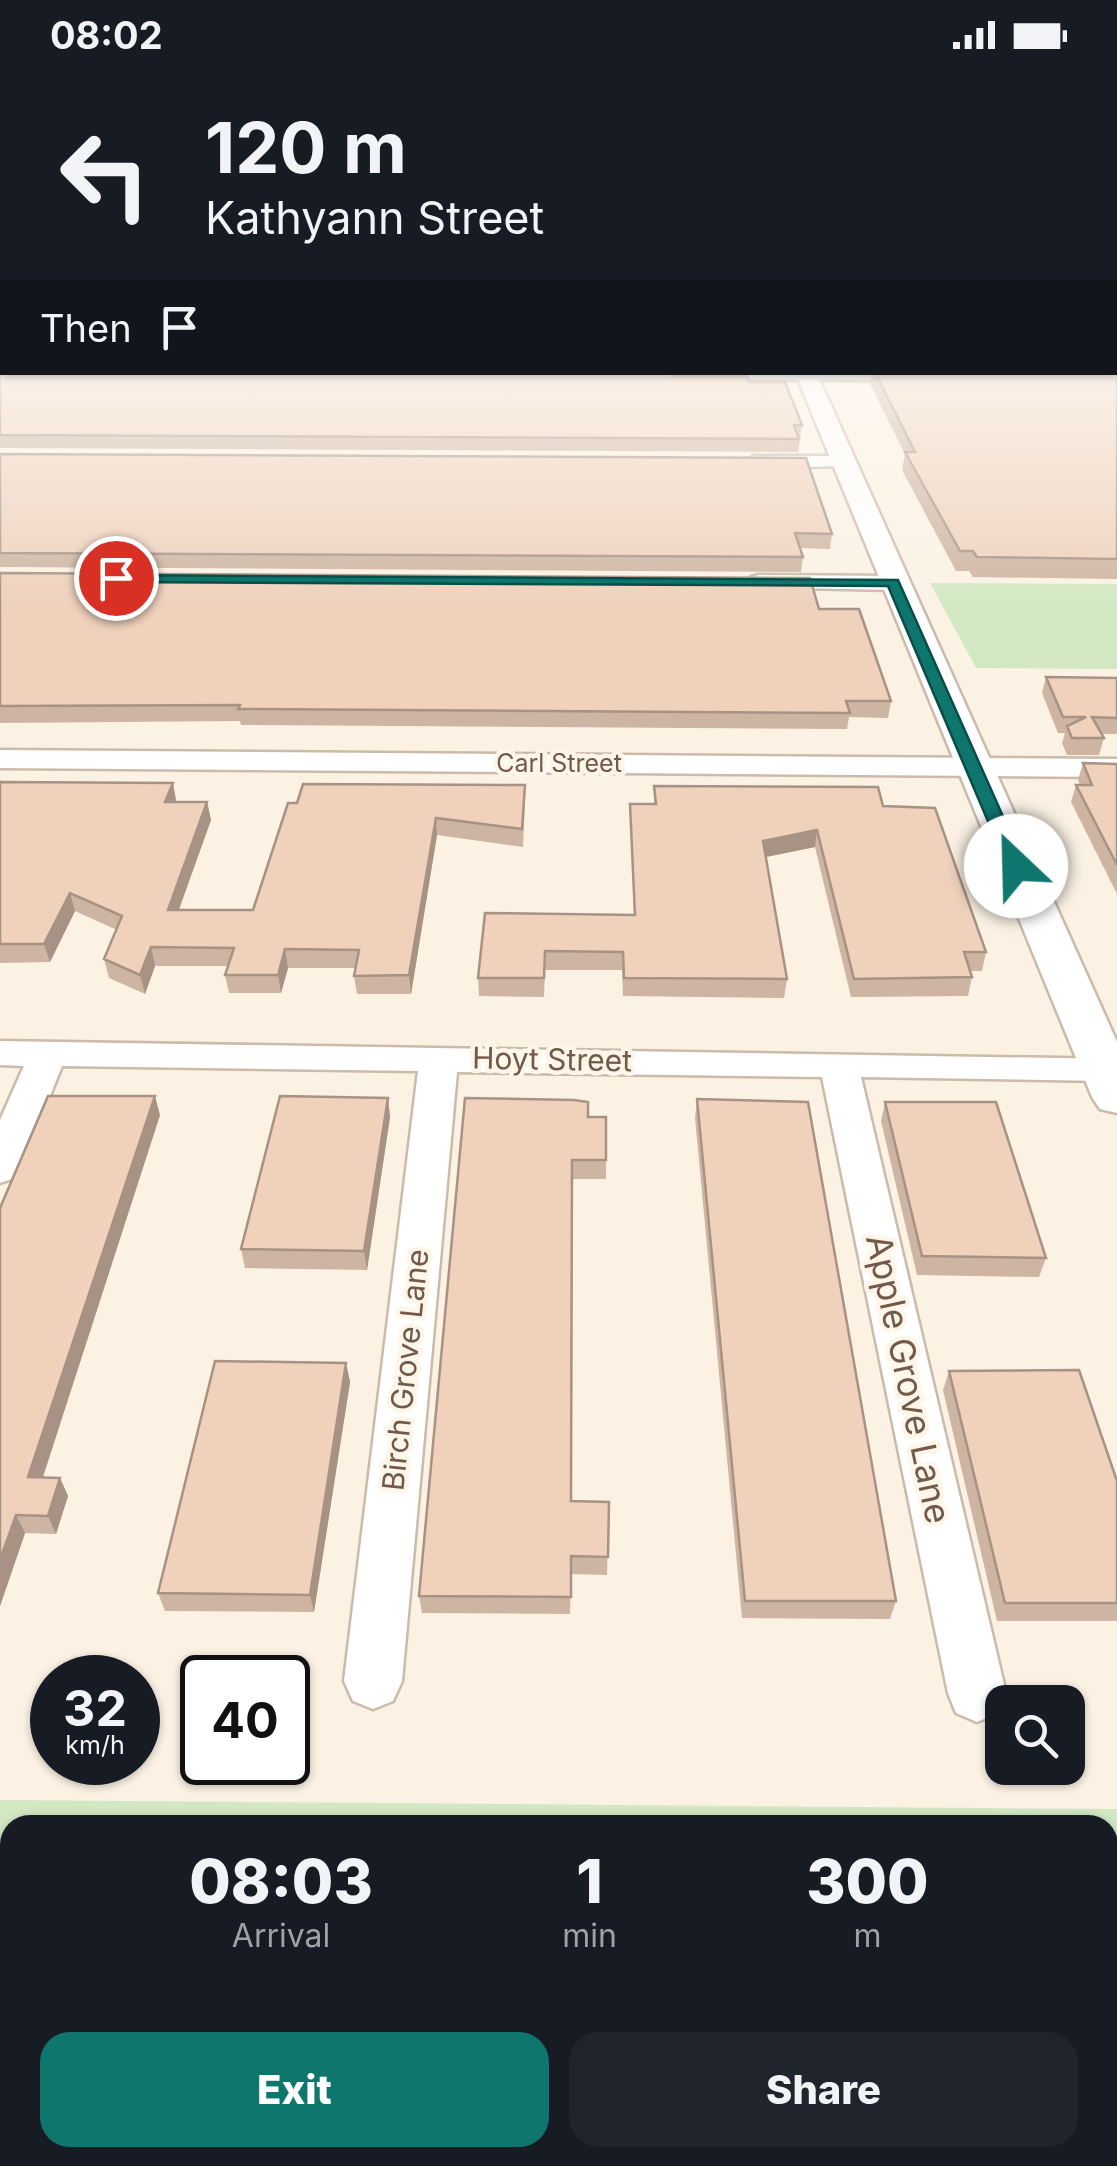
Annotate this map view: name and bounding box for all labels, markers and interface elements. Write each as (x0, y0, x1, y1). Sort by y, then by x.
text: 08:02 (50, 12, 163, 58)
text: 120 m (205, 105, 407, 190)
icon: left (40, 110, 170, 240)
text: Kathyann Street (205, 190, 544, 245)
icon: arrive (152, 300, 207, 355)
text: Then (40, 305, 132, 351)
pin (74, 536, 159, 621)
icon: arrive (89, 551, 144, 606)
street label: Carl Street (496, 748, 622, 778)
position arrow (964, 814, 1068, 918)
street label: Hoyt Street (472, 1040, 632, 1078)
street label: Apple Grove Lane (858, 1230, 960, 1527)
street label: Birch Grove Lane (374, 1247, 436, 1493)
speed limit sign: 40 (180, 1655, 310, 1785)
text: 32 (63, 1678, 127, 1738)
map controls (985, 1685, 1085, 1785)
button: search (985, 1685, 1085, 1785)
text: km/h (65, 1730, 125, 1760)
text: 08:03 (189, 1845, 373, 1917)
text: 1 (576, 1845, 603, 1917)
text: 300 (806, 1845, 929, 1917)
text: Arrival (232, 1916, 330, 1955)
text: min (562, 1916, 617, 1955)
text: m (853, 1916, 881, 1955)
button: Exit (40, 2032, 549, 2147)
button: Share (569, 2032, 1078, 2147)

